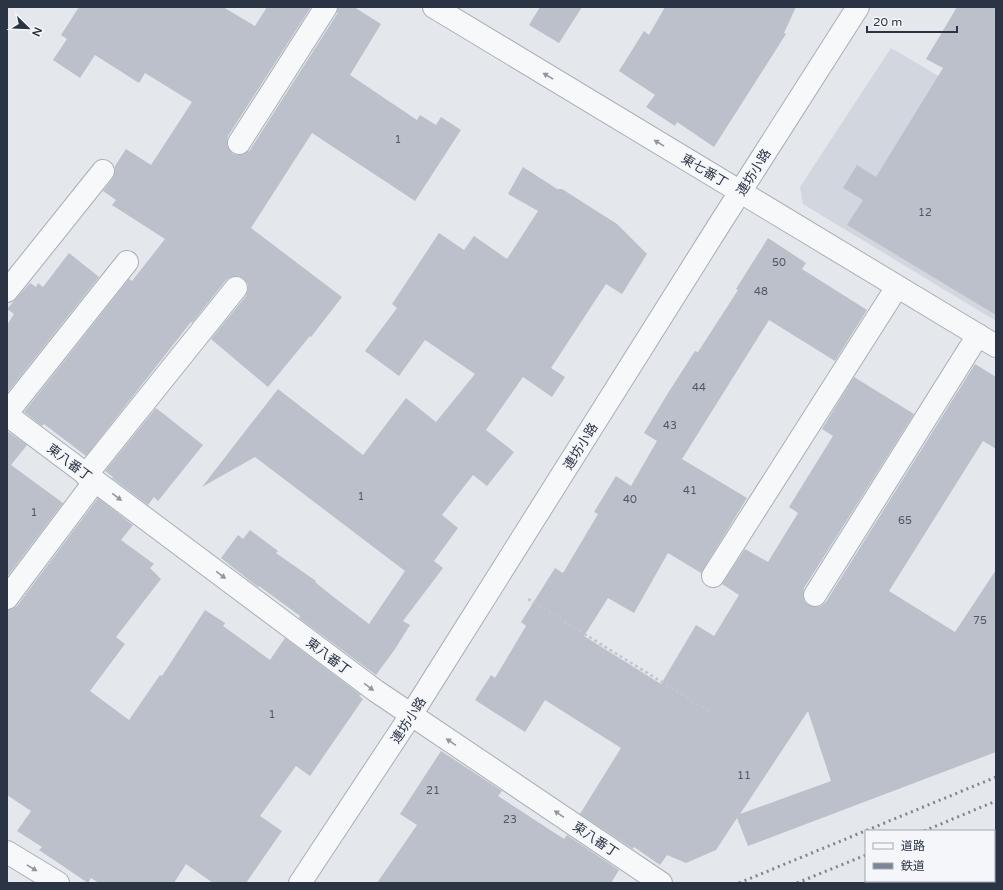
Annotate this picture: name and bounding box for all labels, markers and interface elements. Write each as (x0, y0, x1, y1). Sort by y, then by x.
north arrow (8, 8, 48, 48)
scale bar (867, 8, 957, 34)
text: 20 m (873, 15, 902, 29)
text: N (29, 25, 44, 38)
one-way arrow (543, 72, 553, 80)
house number: 1 (395, 133, 401, 146)
one-way arrow (653, 139, 665, 146)
street label: 連坊小路 (733, 146, 774, 199)
street label: 東七番丁 (678, 151, 731, 191)
house number: 12 (918, 206, 932, 219)
house number: 50 (772, 256, 786, 269)
house number: 48 (754, 285, 768, 298)
house number: 44 (692, 381, 706, 394)
house number: 43 (663, 419, 677, 432)
street label: 連坊小路 (560, 420, 601, 473)
street label: 東八番丁 (44, 441, 95, 485)
house number: 41 (683, 484, 697, 497)
house number: 1 (358, 490, 364, 503)
one-way arrow (111, 493, 122, 501)
house number: 40 (623, 493, 637, 506)
house number: 1 (31, 506, 37, 519)
house number: 65 (898, 514, 912, 527)
one-way arrow (215, 571, 226, 579)
house number: 75 (973, 614, 987, 627)
street label: 東八番丁 (303, 635, 354, 679)
one-way arrow (364, 683, 375, 691)
street label: 連坊小路 (388, 694, 430, 747)
house number: 1 (269, 708, 275, 721)
one-way arrow (446, 738, 456, 746)
house number: 11 (737, 769, 751, 782)
house number: 21 (426, 784, 440, 797)
one-way arrow (554, 810, 564, 818)
house number: 23 (503, 813, 517, 826)
street label: 東八番丁 (569, 819, 621, 861)
legend (865, 830, 995, 882)
text: 道路 (901, 839, 925, 853)
text: 鉄道 (901, 859, 925, 873)
one-way arrow (26, 864, 38, 871)

